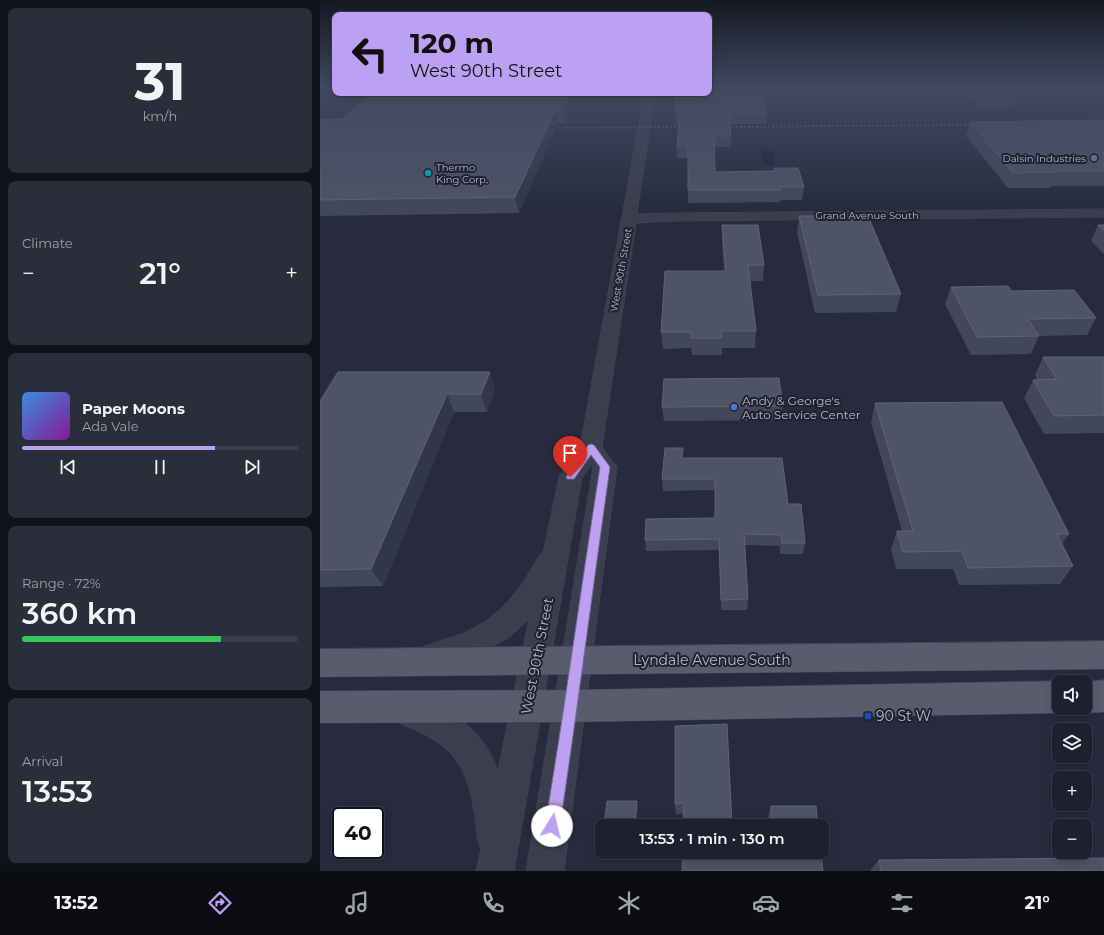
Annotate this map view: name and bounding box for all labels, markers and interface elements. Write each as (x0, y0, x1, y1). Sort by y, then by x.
text: 120 m (410, 26, 494, 60)
icon: left (344, 28, 396, 80)
text: 31 (134, 50, 186, 113)
text: West 90th Street (410, 60, 562, 82)
text: km/h (143, 108, 177, 124)
place label: Dalsin Industries (1002, 152, 1086, 165)
marker: Dalsin Industries (1089, 153, 1099, 163)
place label: Thermo King Corp. (436, 161, 488, 186)
marker: Thermo King Corp. (423, 168, 433, 178)
street label: Grand Avenue South (815, 209, 919, 222)
street label: West 90th Street (607, 227, 635, 313)
text: Climate (22, 235, 73, 251)
text: 21° (139, 255, 181, 292)
text: − (22, 260, 35, 287)
text: + (285, 260, 298, 287)
place label: Andy & George's Auto Service Center (742, 393, 861, 422)
text: Paper Moons (82, 399, 185, 418)
marker: Andy & George's Auto Service Center (729, 402, 739, 412)
text: Ada Vale (82, 418, 139, 434)
pin (553, 436, 587, 477)
icon: arrive (559, 442, 581, 464)
icon: previous (57, 456, 79, 478)
icon: pause (149, 456, 171, 478)
icon: next (241, 456, 263, 478)
text: Range · 72% (22, 575, 101, 591)
text: 360 km (22, 595, 137, 632)
street label: West 90th Street (517, 596, 557, 716)
street label: Lyndale Avenue South (633, 651, 791, 669)
map controls (1052, 675, 1092, 859)
button: sound (1052, 675, 1092, 715)
place label: 90 St W (876, 707, 931, 725)
marker: 90 St W (863, 711, 873, 721)
button: layers (1052, 723, 1092, 763)
text: Arrival (22, 753, 63, 769)
button: + (1052, 771, 1092, 811)
text: 13:53 (22, 773, 93, 810)
position arrow (531, 805, 573, 847)
speed limit sign: 40 (332, 807, 384, 859)
button: − (1052, 819, 1092, 859)
text: 13:53 · 1 min · 130 m (639, 829, 785, 848)
icon: directions (206, 889, 234, 917)
icon: music (343, 889, 371, 917)
icon: phone (479, 889, 507, 917)
icon: climate (615, 889, 643, 917)
icon: car (752, 889, 780, 917)
icon: filters (888, 889, 916, 917)
text: 13:52 (54, 892, 98, 914)
text: 21° (1025, 892, 1050, 914)

